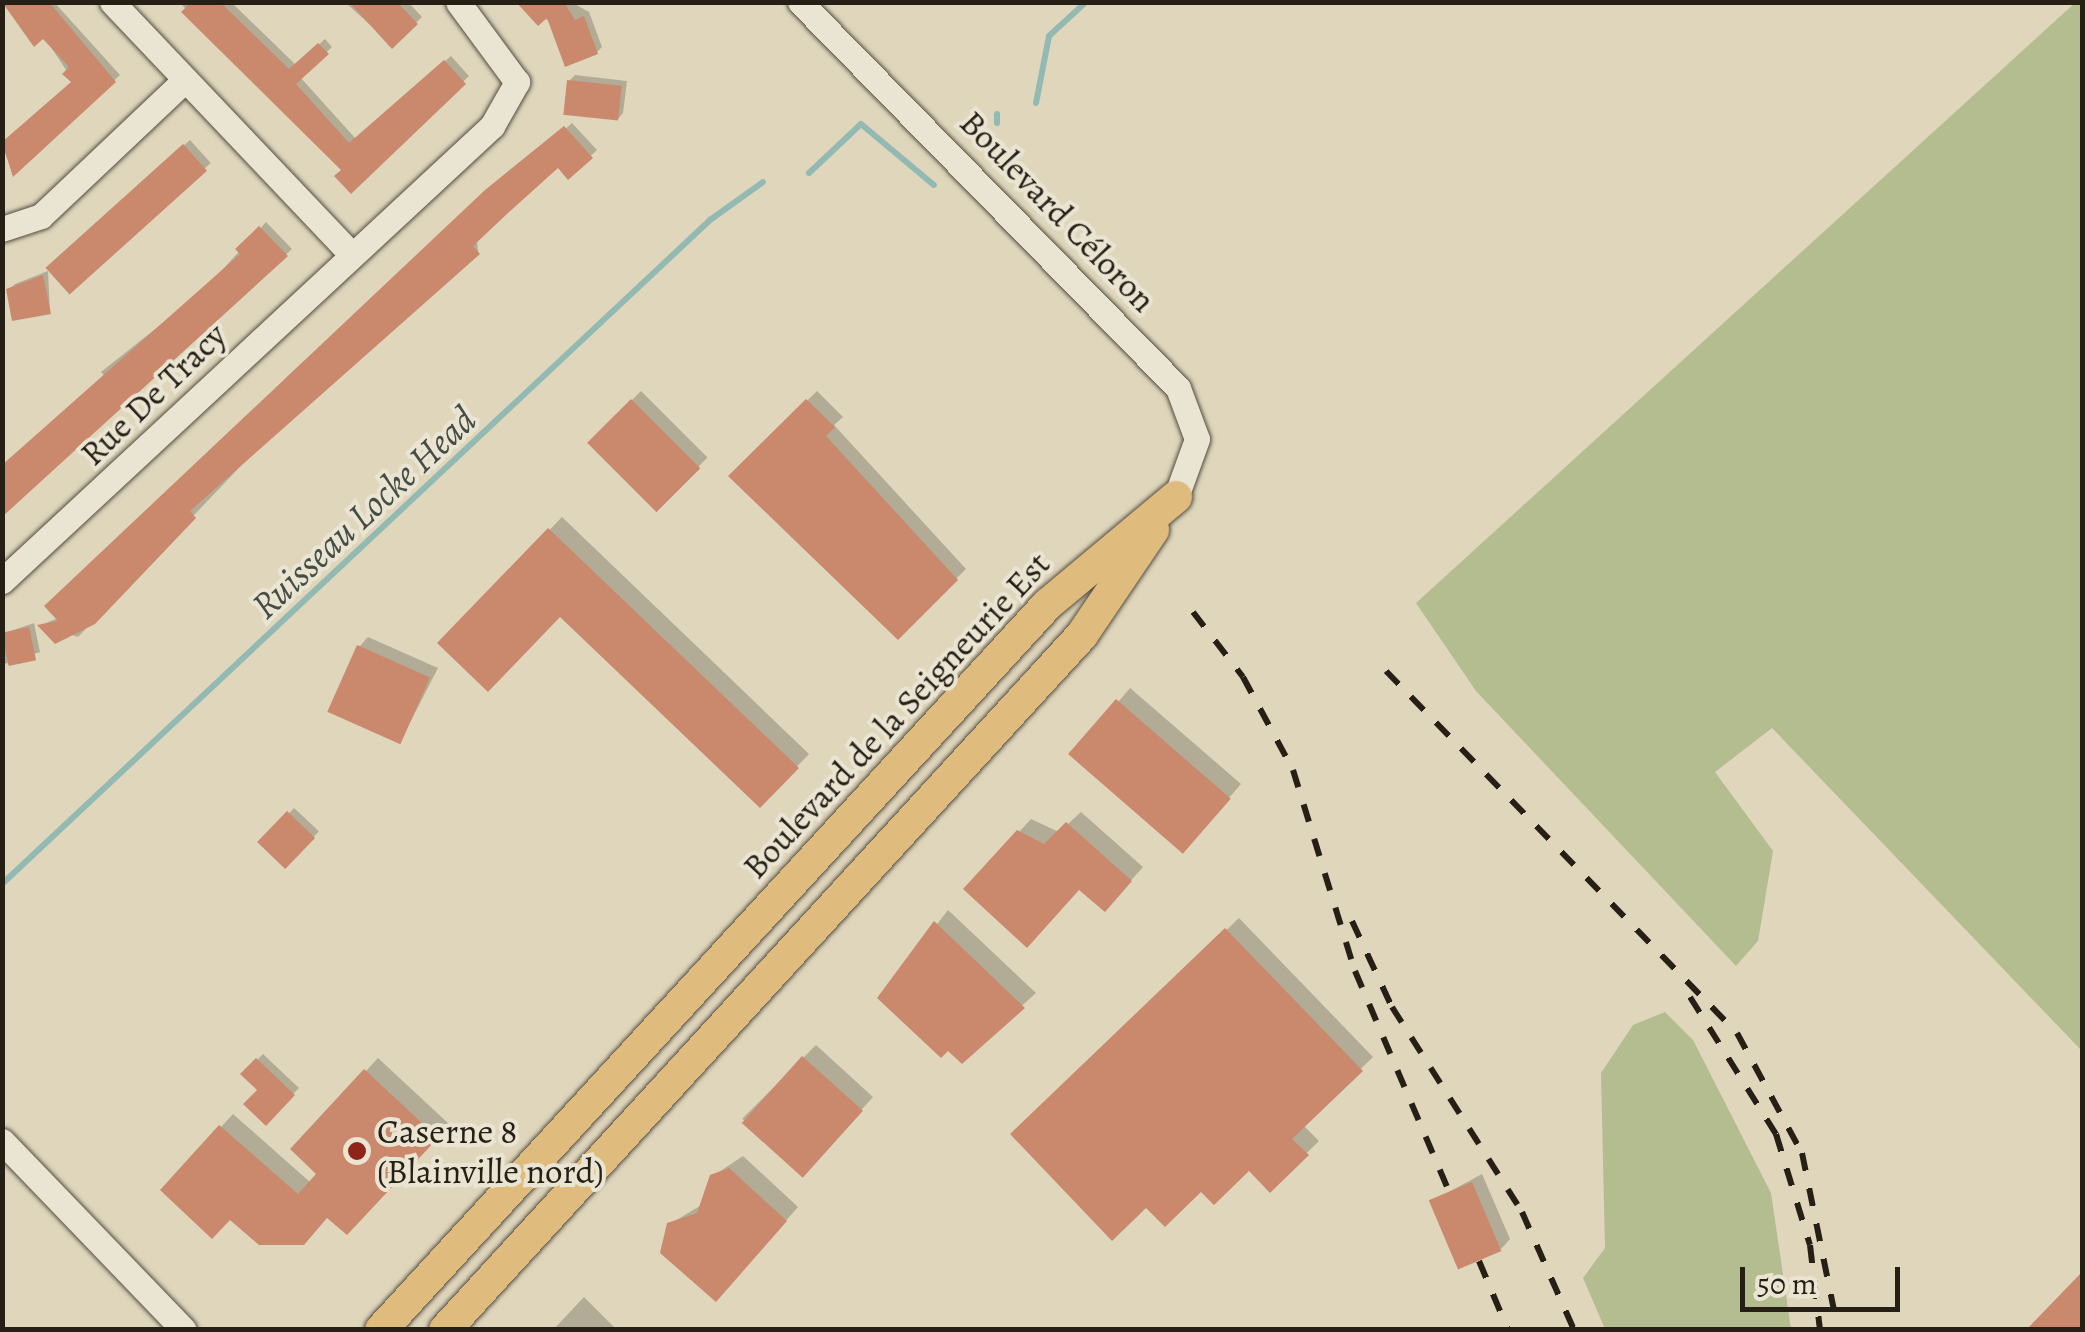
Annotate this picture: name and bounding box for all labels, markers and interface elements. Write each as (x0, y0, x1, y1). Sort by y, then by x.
street label: Boulevard Céloron (951, 102, 1165, 320)
street label: Rue De Tracy (71, 314, 235, 474)
water label: Ruisseau Locke Head (242, 397, 486, 629)
street label: Boulevard de la Seigneurie Est (734, 543, 1058, 887)
place label: Caserne 8 (Blainville nord) (377, 1110, 604, 1192)
marker: Caserne 8 (Blainville nord) (346, 1140, 368, 1162)
scale bar (1745, 1247, 1905, 1309)
text: 50 m (1757, 1264, 1817, 1304)

